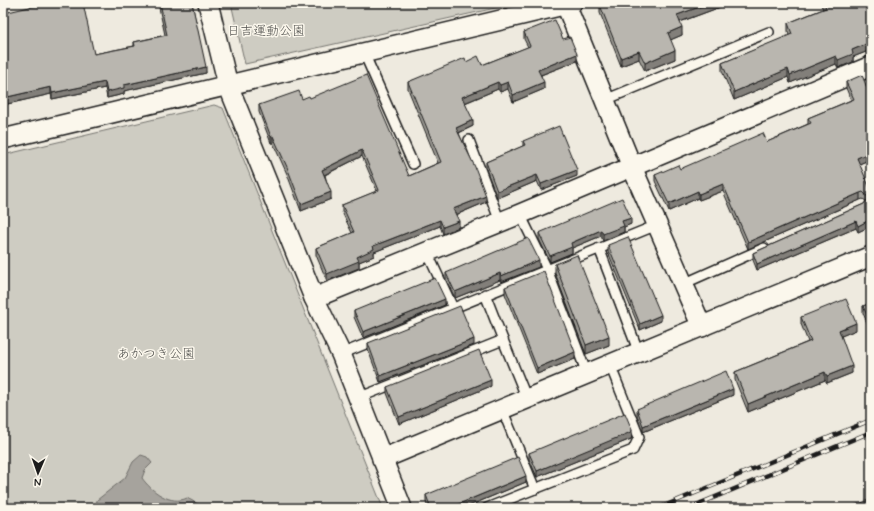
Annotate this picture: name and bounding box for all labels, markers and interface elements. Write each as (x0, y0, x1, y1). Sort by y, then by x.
park label: 日吉運動公園 (227, 23, 305, 40)
park label: あかつき公園 (117, 346, 195, 363)
north arrow (18, 453, 58, 493)
text: N (34, 475, 42, 489)

